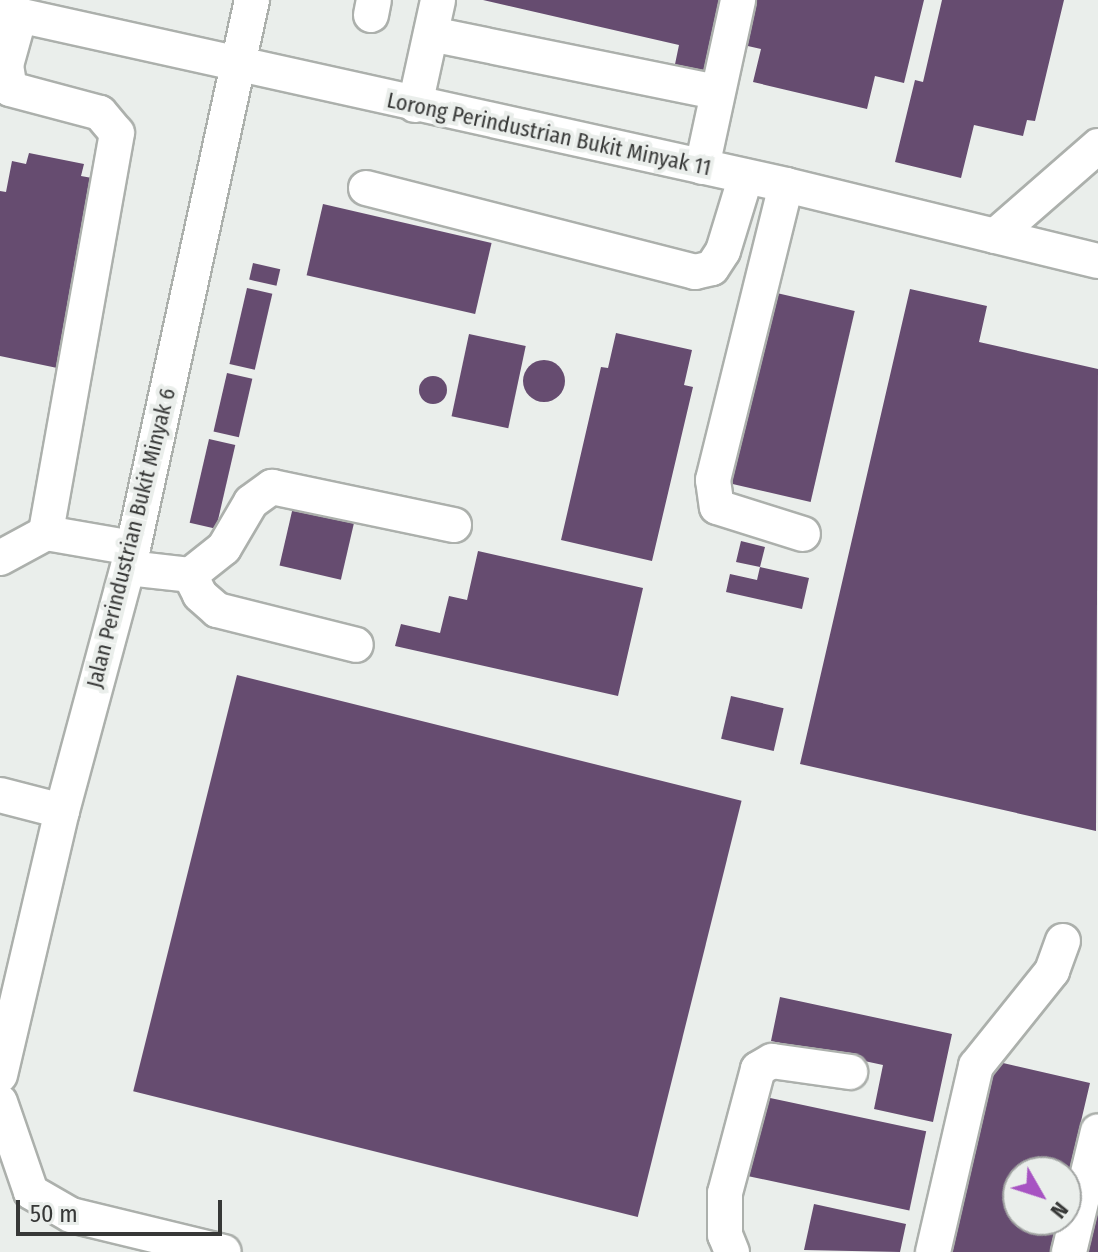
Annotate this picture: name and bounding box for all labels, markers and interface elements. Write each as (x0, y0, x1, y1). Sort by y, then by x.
street label: Lorong Perindustrian Bukit Minyak 11 (385, 87, 713, 181)
street label: Jalan Perindustrian Bukit Minyak 6 (81, 385, 181, 691)
north arrow (1002, 1156, 1082, 1236)
scale bar (20, 1184, 226, 1234)
text: N (1045, 1197, 1074, 1224)
text: 50 m (30, 1200, 78, 1228)

